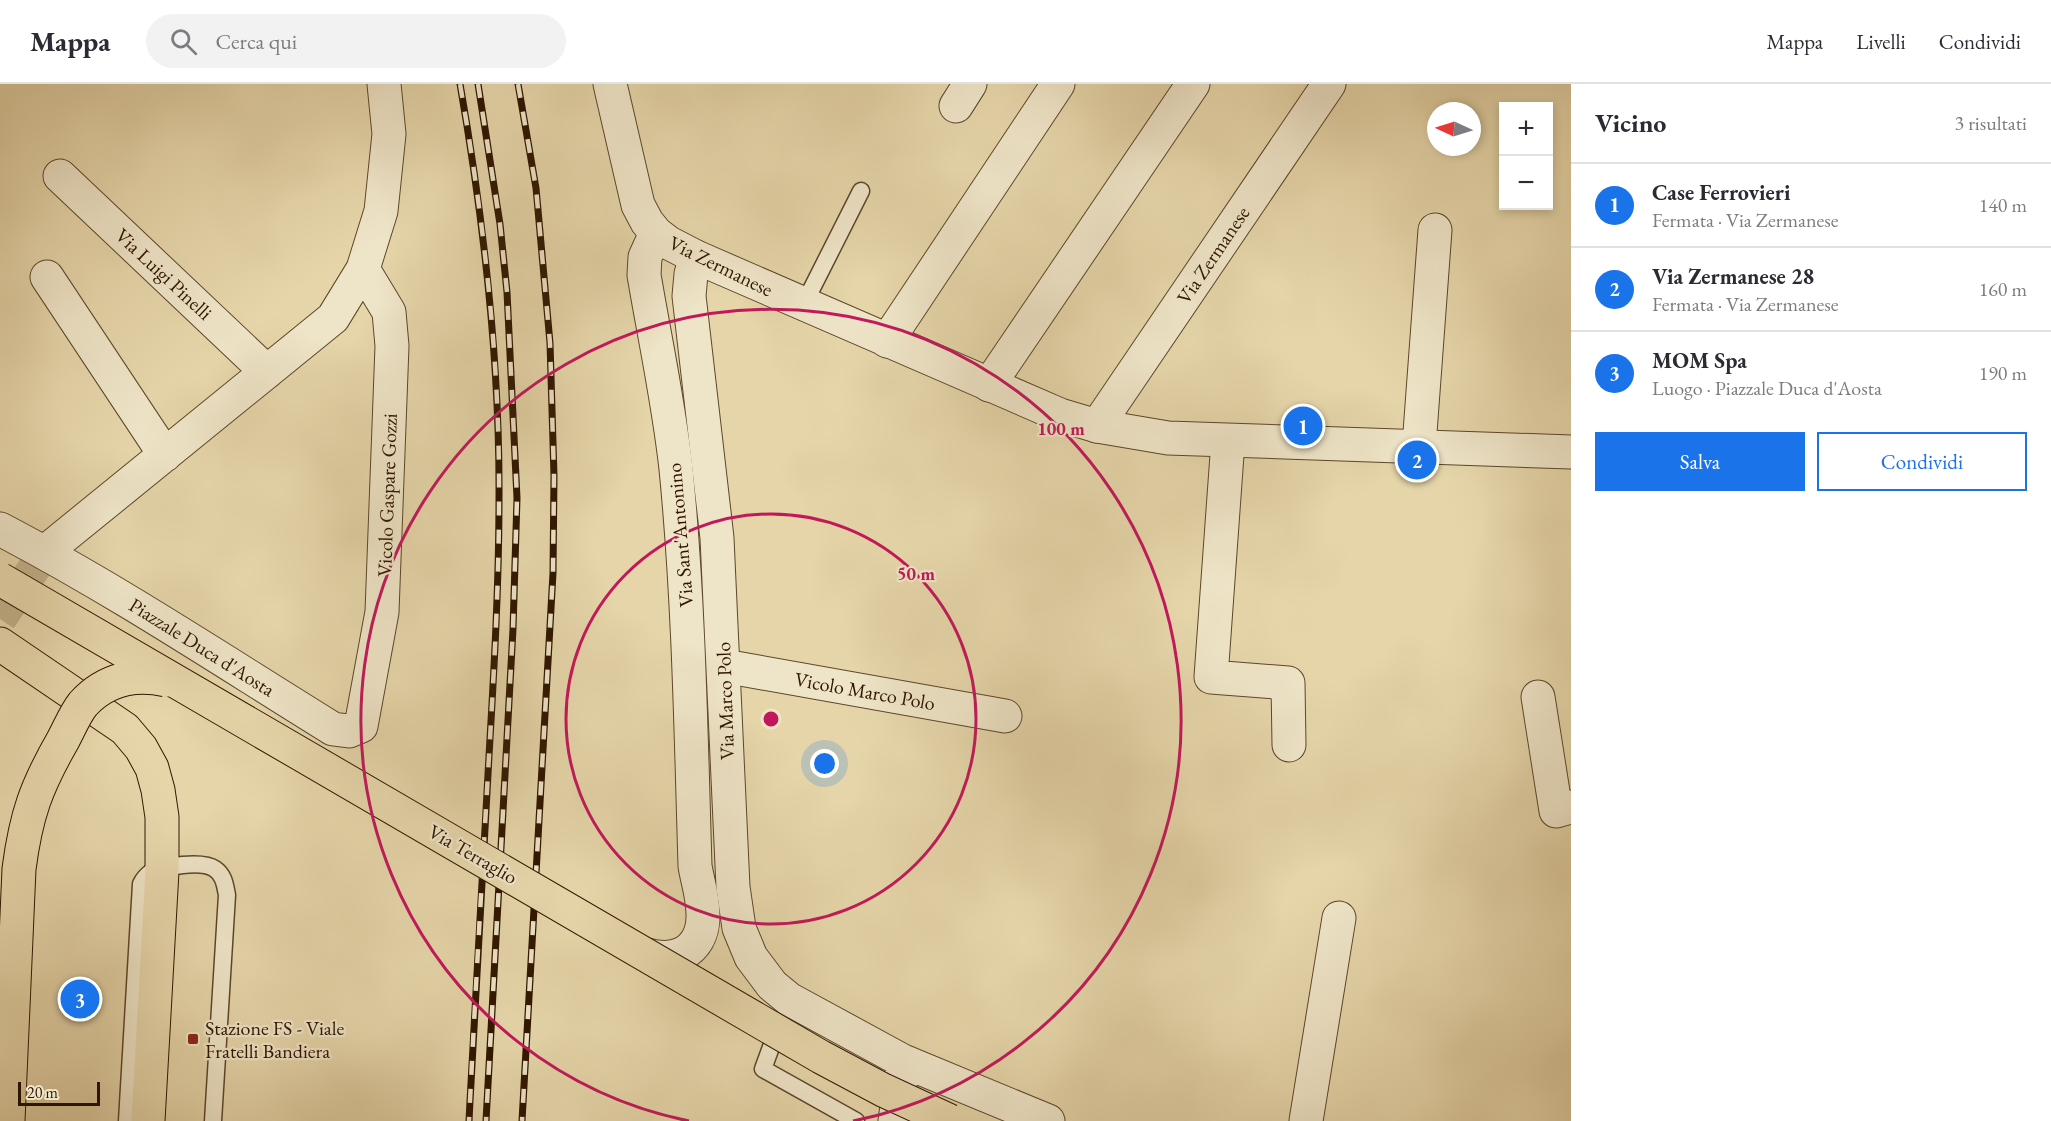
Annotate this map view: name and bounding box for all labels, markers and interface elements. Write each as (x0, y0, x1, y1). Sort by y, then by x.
search box (146, 14, 566, 68)
text: Mappa (30, 23, 110, 59)
icon: search (167, 25, 200, 58)
text: Cerca qui (215, 27, 297, 56)
text: Mappa (1767, 28, 1823, 55)
text: Livelli (1856, 28, 1906, 55)
text: Condividi (1939, 28, 2021, 55)
north arrow (1427, 102, 1481, 156)
map controls (1499, 102, 1553, 210)
button: + (1499, 102, 1553, 156)
text: Vicino (1595, 106, 1666, 140)
text: 3 risultati (1955, 110, 2027, 136)
button: − (1499, 156, 1553, 210)
text: Case Ferrovieri (1652, 178, 1790, 207)
text: 1 (1609, 192, 1620, 218)
text: 140 m (1979, 192, 2027, 218)
street label: Via Zermanese (1171, 201, 1255, 309)
text: Fermata · Via Zermanese (1652, 207, 1839, 233)
street label: Via Luigi Pinelli (110, 222, 218, 326)
street label: Via Zermanese (665, 230, 777, 302)
text: Via Zermanese 28 (1652, 262, 1814, 291)
text: 2 (1609, 276, 1620, 302)
text: 160 m (1979, 276, 2027, 302)
text: Fermata · Via Zermanese (1652, 291, 1839, 317)
text: MOM Spa (1652, 346, 1747, 375)
text: 3 (1609, 360, 1620, 386)
text: 190 m (1979, 360, 2027, 386)
text: Luogo · Piazzale Duca d'Aosta (1652, 375, 1882, 401)
pin: 1 (1284, 404, 1322, 448)
street label: Vicolo Gaspare Gozzi (371, 413, 403, 577)
text: 100 m (1037, 417, 1085, 440)
button: Salva (1595, 432, 1805, 491)
button: Condividi (1817, 432, 2027, 491)
pin: 2 (1398, 438, 1436, 482)
street label: Via Sant'Antonino (661, 462, 699, 608)
text: 50 m (897, 562, 935, 585)
street label: Piazzale Duca d'Aosta (124, 592, 280, 702)
street label: Via Marco Polo (710, 641, 740, 761)
street label: Vicolo Marco Polo (793, 666, 937, 716)
centre of rings (761, 709, 781, 729)
your location (810, 749, 839, 778)
street label: Via Terraglio (424, 818, 522, 890)
pin: 3 (60, 976, 100, 1022)
place label: Stazione FS - Viale Fratelli Bandiera (205, 1015, 345, 1064)
marker: Stazione FS - Viale Fratelli Bandiera (186, 1032, 200, 1046)
scale bar (18, 1079, 100, 1106)
text: 20 m (27, 1082, 58, 1103)

